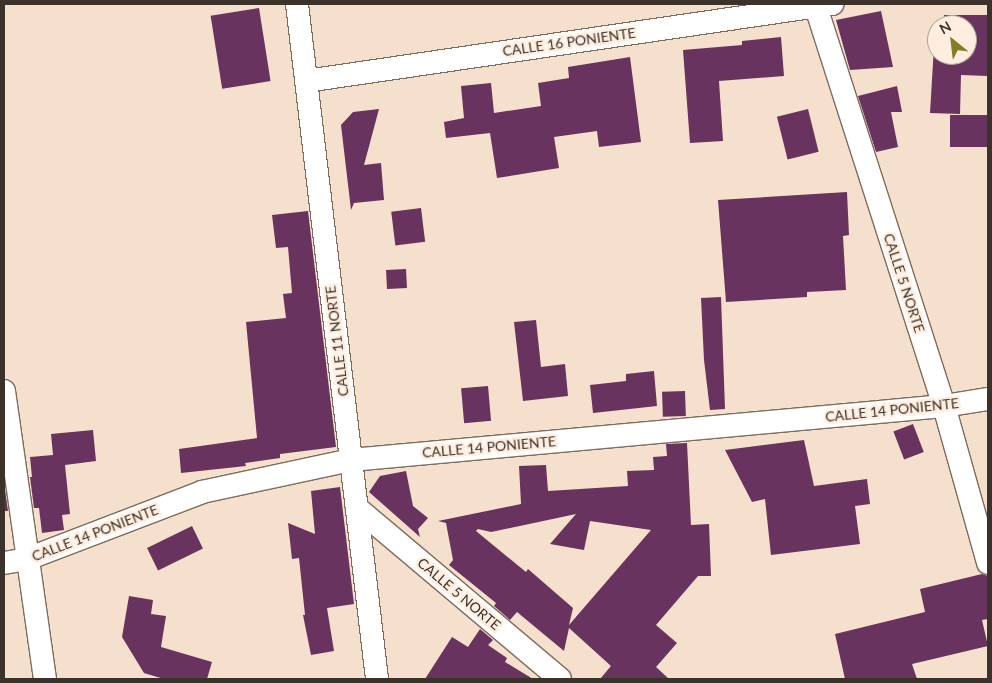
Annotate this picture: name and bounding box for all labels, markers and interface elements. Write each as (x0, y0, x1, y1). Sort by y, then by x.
north arrow (927, 15, 977, 65)
text: N (936, 17, 954, 37)
street label: CALLE 16 PONIENTE (501, 24, 637, 60)
street label: CALLE 5 NORTE (880, 231, 928, 335)
street label: CALLE 11 NORTE (322, 285, 352, 397)
street label: CALLE 14 PONIENTE (824, 395, 960, 425)
street label: CALLE 14 PONIENTE (421, 433, 557, 461)
street label: CALLE 14 PONIENTE (29, 501, 161, 565)
street label: CALLE 5 NORTE (414, 554, 504, 634)

